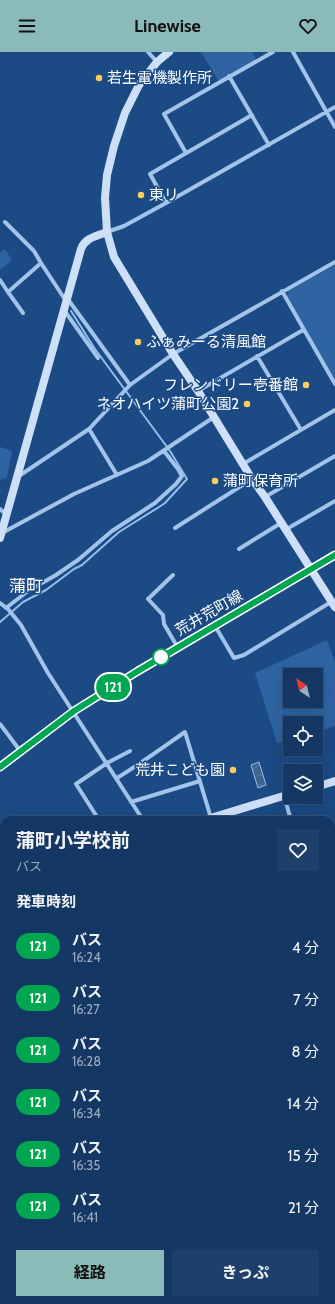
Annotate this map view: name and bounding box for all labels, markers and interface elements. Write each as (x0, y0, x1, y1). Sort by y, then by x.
icon: menu (16, 15, 38, 37)
text: Linewise (134, 15, 201, 37)
icon: heart (297, 15, 319, 37)
place label: 若生電機製作所 (107, 69, 212, 87)
marker: 若生電機製作所 (94, 73, 104, 83)
place label: 東リ (149, 186, 179, 204)
marker: 東リ (136, 190, 146, 200)
place label: ふぁみーる清風館 (146, 333, 266, 351)
marker: ふぁみーる清風館 (133, 337, 143, 347)
place label: フレンドリー壱番館 (163, 376, 298, 394)
marker: フレンドリー壱番館 (301, 380, 311, 390)
place label: ネオハイツ蒲町公園2 (96, 395, 239, 413)
marker: ネオハイツ蒲町公園2 (242, 399, 252, 409)
place label: 蒲町保育所 (223, 472, 298, 490)
marker: 蒲町保育所 (210, 476, 220, 486)
district label: 蒲町 (9, 576, 43, 596)
street label: 荒井荒町線 (172, 586, 246, 640)
unlabelled marker (152, 648, 170, 666)
north arrow (283, 668, 323, 708)
map controls (283, 668, 323, 804)
line badge: 121 (90, 674, 136, 700)
text: 121 (104, 678, 122, 696)
button: locate (283, 716, 323, 756)
place label: 荒井こども園 (135, 761, 225, 779)
button: layers (283, 764, 323, 804)
marker: 荒井こども園 (228, 765, 238, 775)
text: 蒲町小学校前 (16, 829, 130, 852)
button: heart (277, 829, 319, 871)
text: バス (16, 858, 42, 874)
text: 発車時刻 (16, 893, 76, 911)
text: バス (72, 931, 102, 949)
text: 121 (29, 937, 47, 955)
text: 4 分 (292, 939, 319, 957)
text: 16:24 (72, 949, 101, 965)
text: バス (72, 983, 102, 1001)
text: 121 (29, 989, 47, 1007)
text: 7 分 (293, 991, 319, 1009)
text: 16:27 (72, 1001, 100, 1017)
text: バス (72, 1035, 102, 1053)
text: 121 (29, 1041, 47, 1059)
text: 8 分 (292, 1043, 319, 1061)
text: 16:28 (72, 1053, 101, 1069)
text: バス (72, 1087, 102, 1105)
text: 121 (29, 1093, 47, 1111)
text: 14 分 (287, 1095, 319, 1113)
text: 16:34 (72, 1105, 101, 1121)
text: バス (72, 1139, 102, 1157)
text: 121 (29, 1145, 47, 1163)
text: 15 分 (288, 1147, 319, 1165)
text: 16:35 (72, 1157, 100, 1173)
text: バス (72, 1191, 102, 1209)
text: 121 (29, 1197, 47, 1215)
text: 21 分 (288, 1199, 319, 1217)
text: 16:41 (72, 1209, 98, 1225)
button: 経路 (16, 1250, 164, 1296)
button: きっぷ (172, 1250, 319, 1296)

